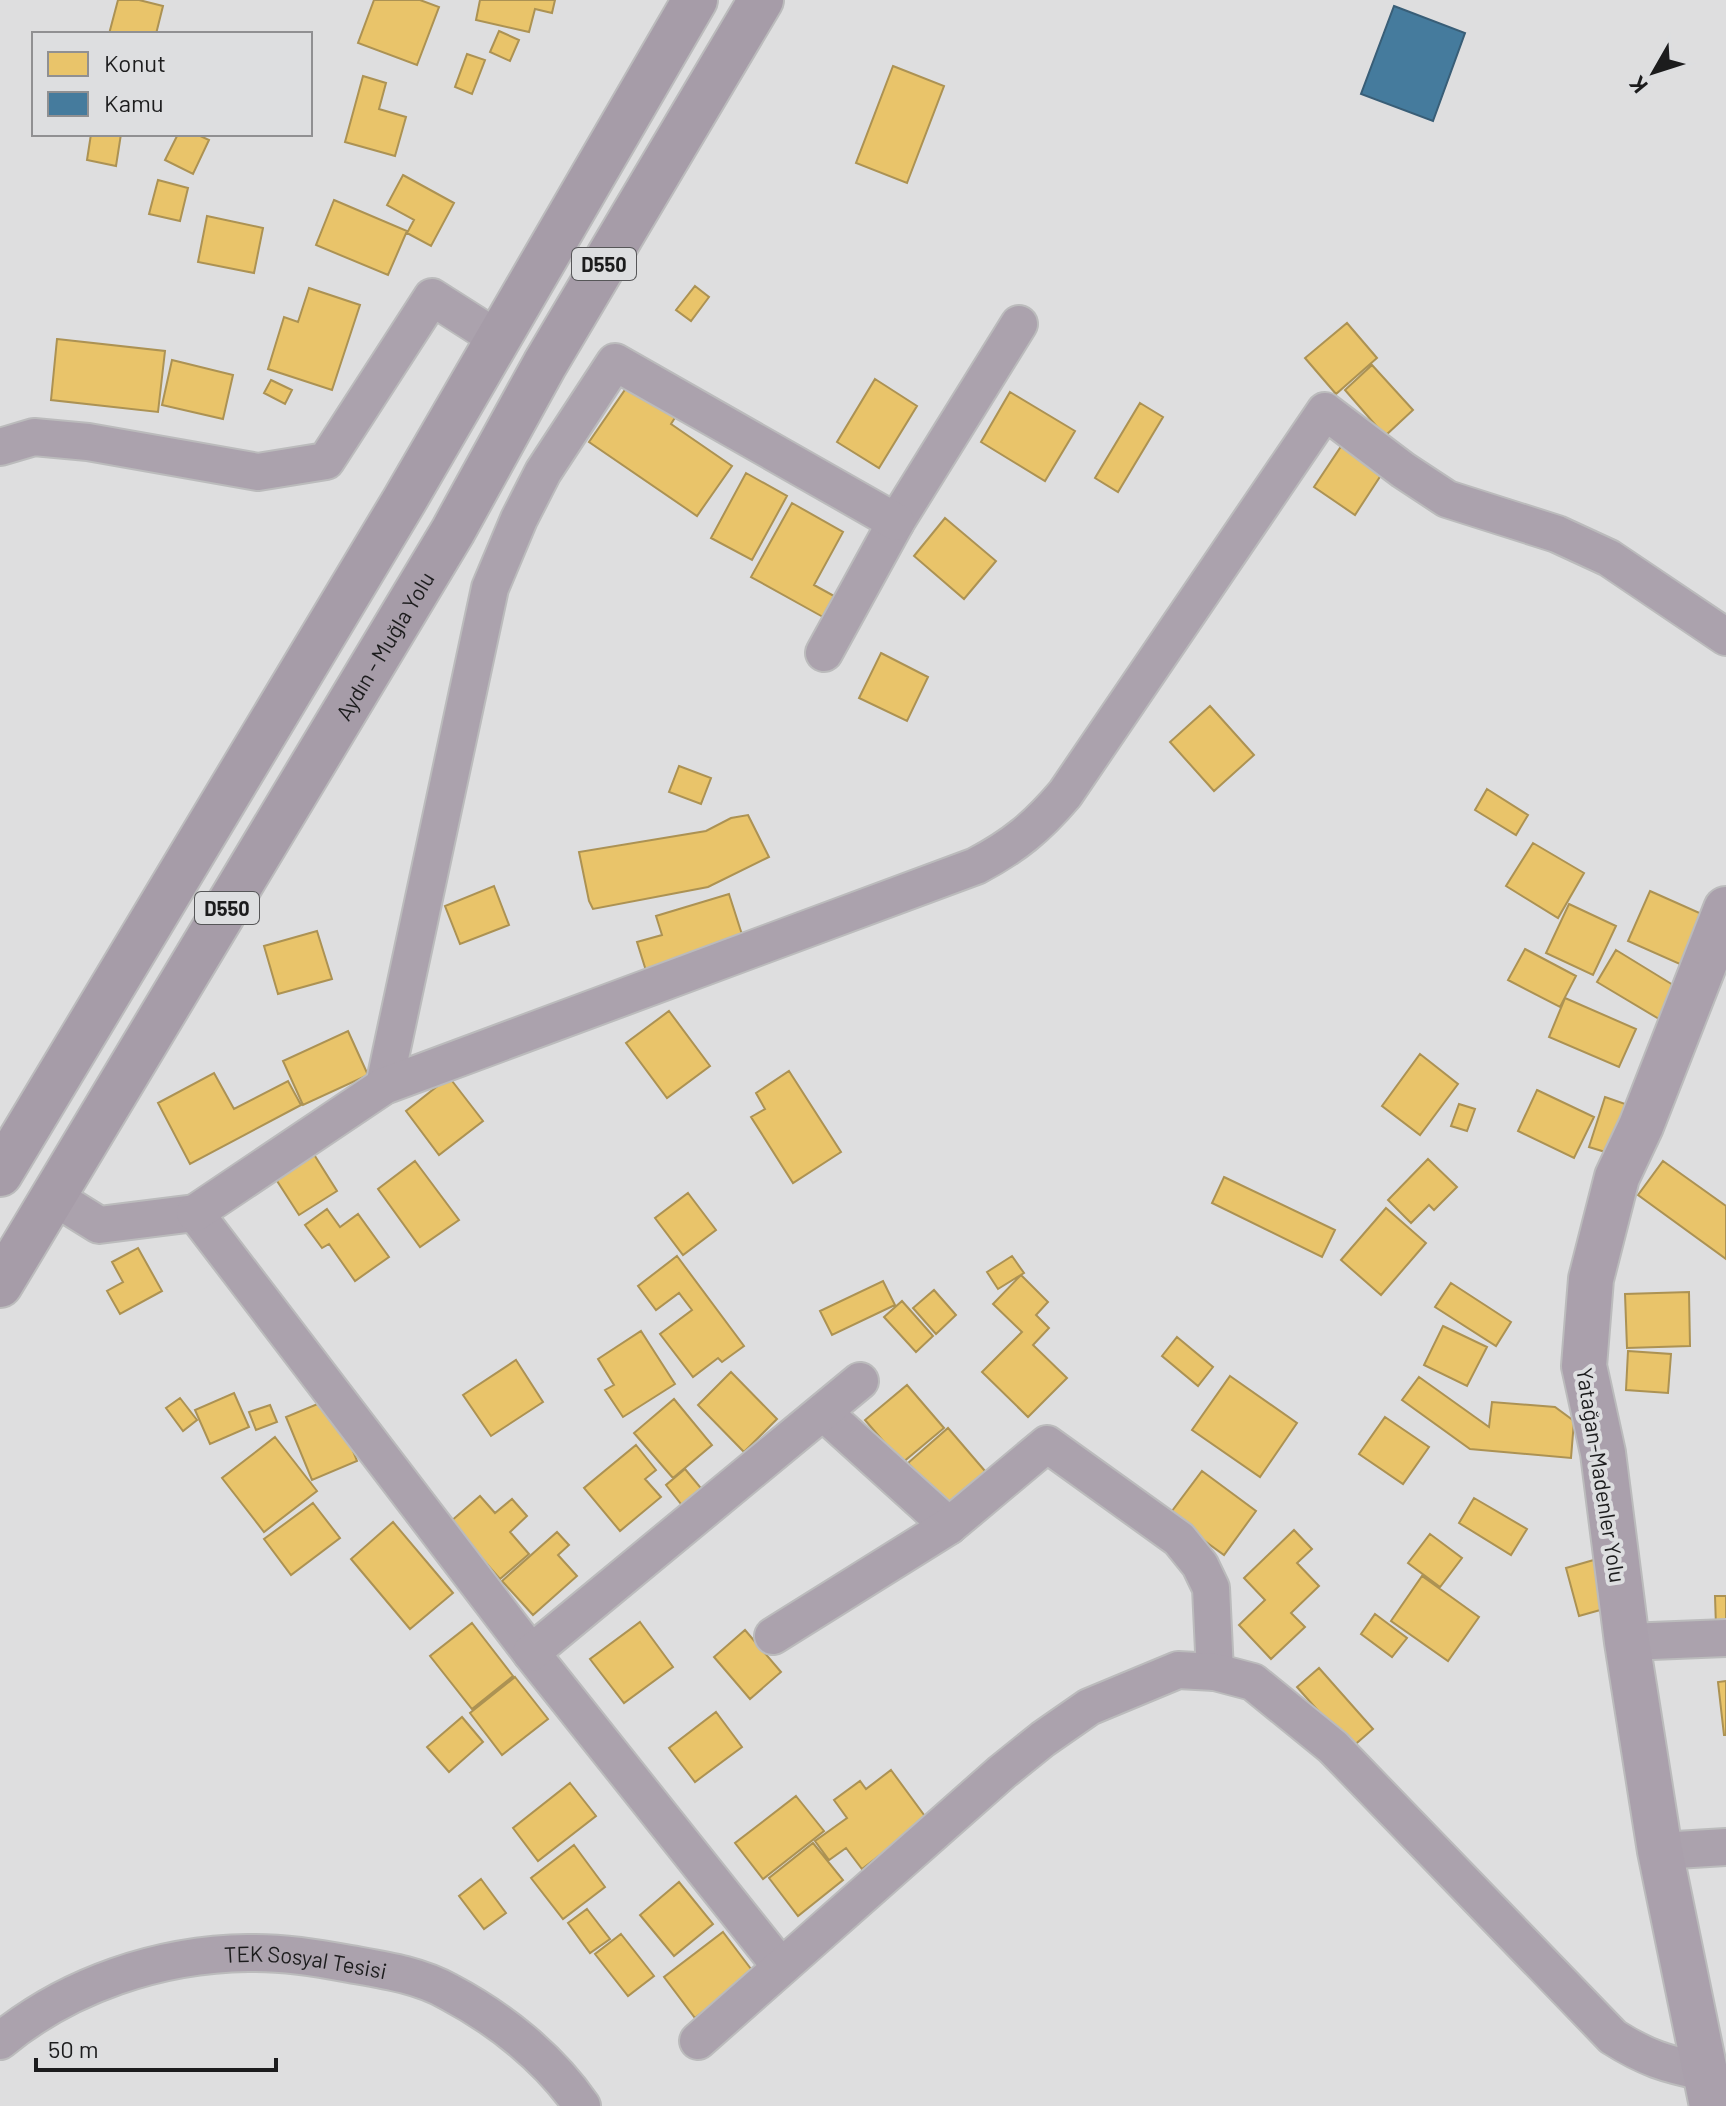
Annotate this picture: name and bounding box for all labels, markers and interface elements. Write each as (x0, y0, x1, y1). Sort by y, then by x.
legend (32, 32, 312, 136)
north arrow (1614, 32, 1694, 112)
text: Konut (104, 48, 166, 77)
text: K (1623, 72, 1652, 99)
text: Kamu (104, 88, 164, 117)
road number: D550 (572, 248, 636, 280)
street label: Aydın - Muğla Yolu (330, 567, 439, 724)
road number: D550 (195, 892, 259, 924)
street label: Yatağan-Madenler Yolu (1572, 1366, 1632, 1584)
street label: TEK Sosyal Tesisi (223, 1940, 389, 1983)
scale bar (36, 2022, 276, 2072)
text: 50 m (48, 2034, 99, 2063)

